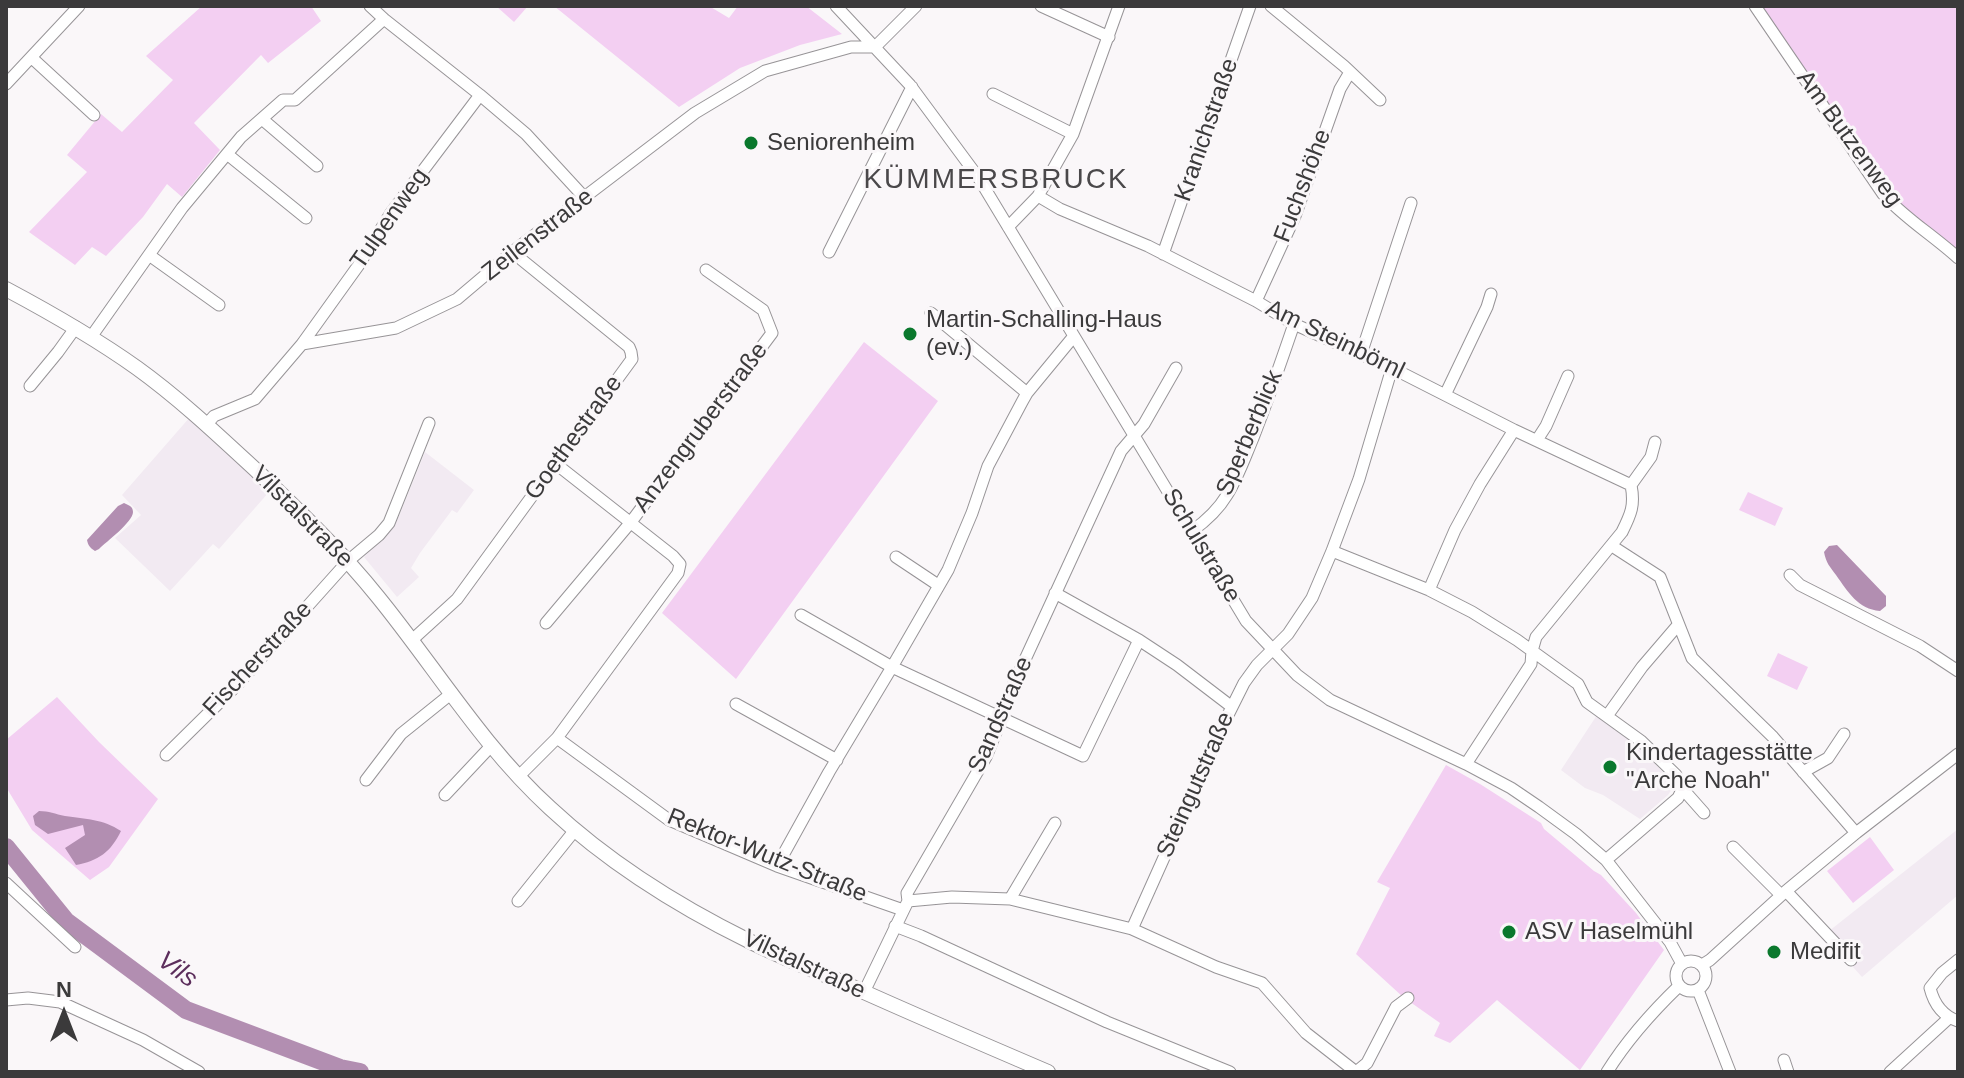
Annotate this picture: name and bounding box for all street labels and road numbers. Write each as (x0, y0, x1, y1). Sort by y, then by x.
street label: Kranichstraße (1169, 55, 1245, 205)
street label: Am Butzenweg (1790, 65, 1908, 213)
street label: Fuchshöhe (1268, 125, 1338, 247)
street label: Tulpenweg (345, 163, 435, 275)
street label: Zeilenstraße (477, 183, 599, 287)
street label: Am Steinbörnl (1261, 294, 1409, 386)
street label: Anzengruberstraße (628, 337, 774, 519)
street label: Sperberblick (1211, 366, 1289, 500)
street label: Goethestraße (519, 370, 629, 506)
street label: Vilstalstraße (245, 460, 359, 574)
street label: Schulstraße (1156, 484, 1246, 608)
street label: Fischerstraße (197, 596, 319, 722)
street label: Sandstraße (963, 652, 1039, 778)
street label: Steingutstraße (1151, 708, 1241, 862)
street label: Rektor-Wutz-Straße (663, 803, 871, 909)
street label: Vilstalstraße (738, 924, 870, 1006)

